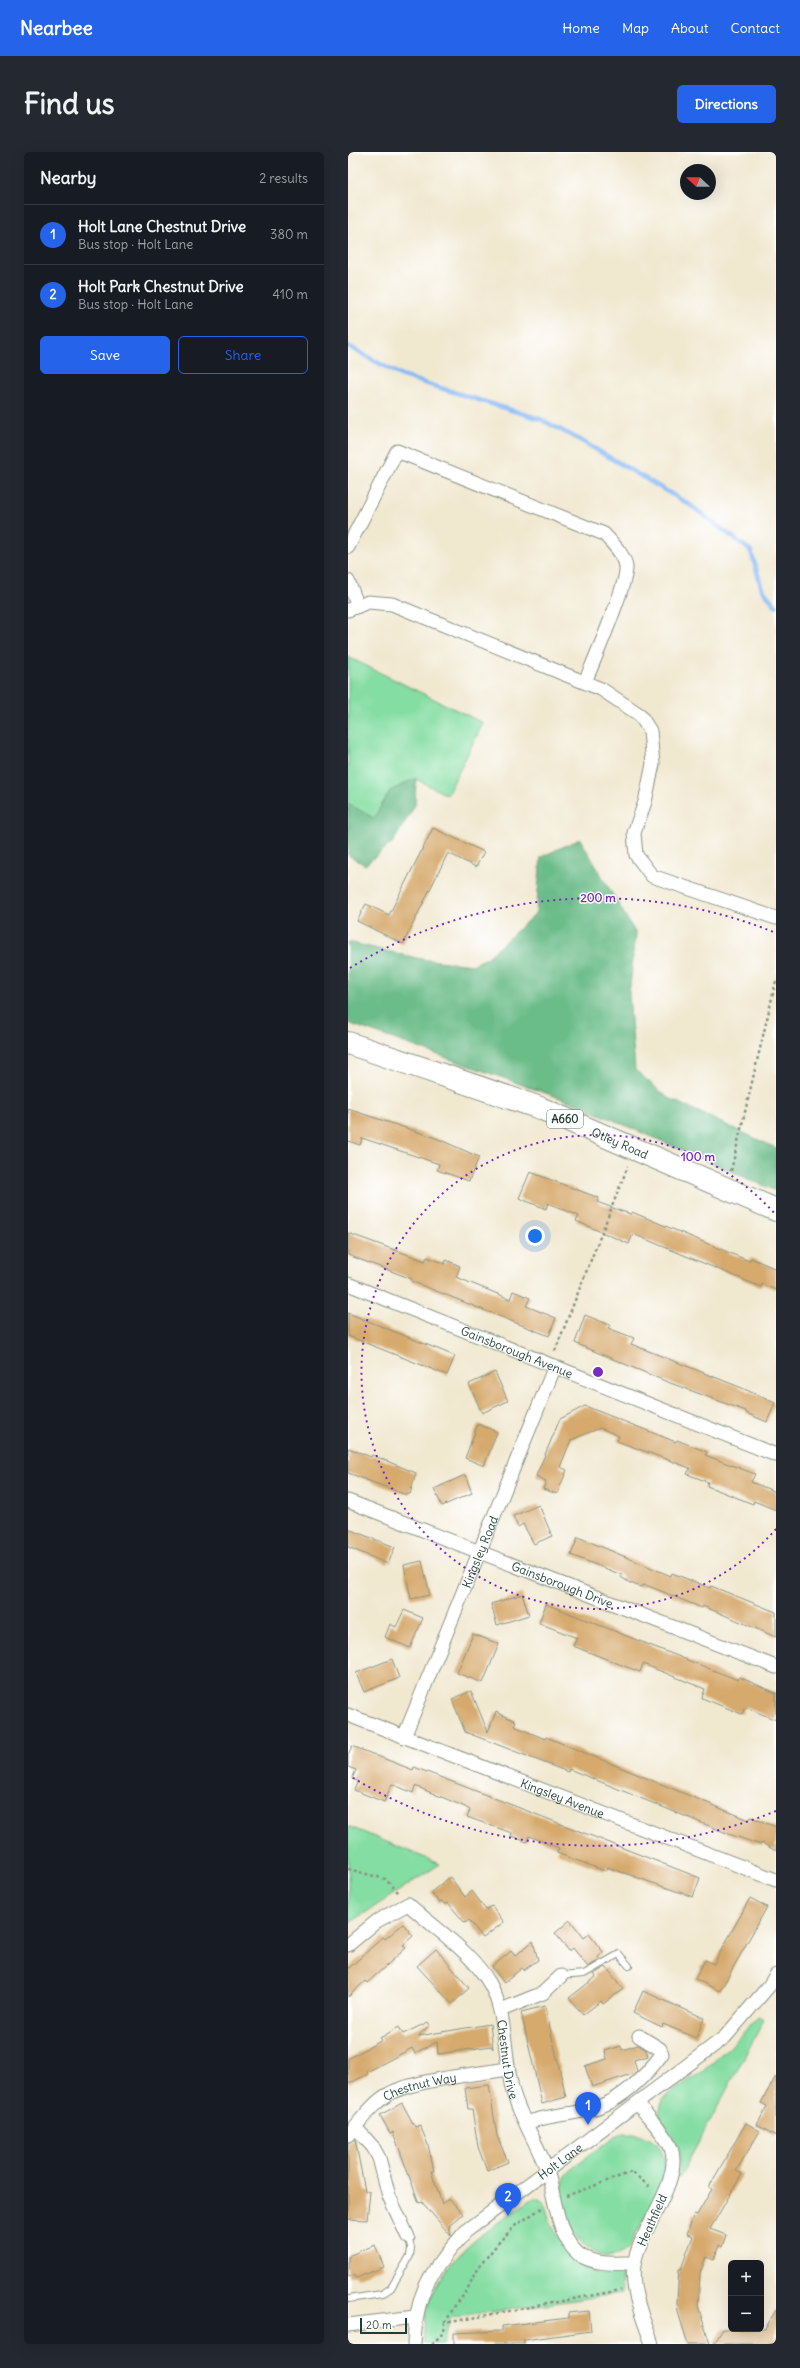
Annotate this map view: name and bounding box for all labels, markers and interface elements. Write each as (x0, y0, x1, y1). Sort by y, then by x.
text: Nearbee (20, 16, 93, 40)
text: Home (562, 19, 600, 37)
text: Map (622, 19, 649, 37)
text: About (671, 19, 709, 37)
text: Contact (731, 19, 780, 37)
button: Directions (677, 85, 776, 123)
text: Find us (24, 86, 115, 122)
north arrow (680, 164, 716, 200)
text: Nearby (40, 167, 96, 189)
text: 2 results (259, 170, 308, 187)
text: Holt Lane Chestnut Drive (78, 217, 246, 236)
text: 1 (50, 226, 56, 243)
text: 380 m (270, 226, 308, 243)
text: Bus stop · Holt Lane (78, 236, 193, 253)
text: Holt Park Chestnut Drive (78, 277, 244, 296)
text: 2 (49, 286, 57, 303)
text: 410 m (272, 286, 308, 303)
text: Bus stop · Holt Lane (78, 296, 193, 313)
button: Save (40, 336, 170, 374)
button: Share (178, 336, 308, 374)
text: 200 m (580, 890, 616, 905)
road number: A660 (547, 1110, 583, 1128)
street label: Otley Road (589, 1124, 651, 1161)
text: 100 m (681, 1149, 715, 1164)
your location (525, 1226, 545, 1246)
street label: Gainsborough Avenue (459, 1322, 575, 1381)
centre of rings (591, 1365, 605, 1379)
street label: Kingsley Road (458, 1514, 501, 1590)
street label: Gainsborough Drive (510, 1558, 615, 1611)
street label: Kingsley Avenue (519, 1775, 607, 1821)
street label: Chestnut Drive (495, 2019, 522, 2101)
street label: Chestnut Way (380, 2069, 457, 2104)
pin: 1 (575, 2092, 601, 2125)
street label: Holt Lane (535, 2139, 585, 2182)
pin: 2 (495, 2183, 521, 2216)
street label: Heathfield (634, 2192, 670, 2248)
map controls (728, 2260, 764, 2332)
button: + (728, 2260, 764, 2296)
button: − (728, 2296, 764, 2332)
scale bar (360, 2316, 407, 2335)
text: 20 m (366, 2318, 392, 2332)

